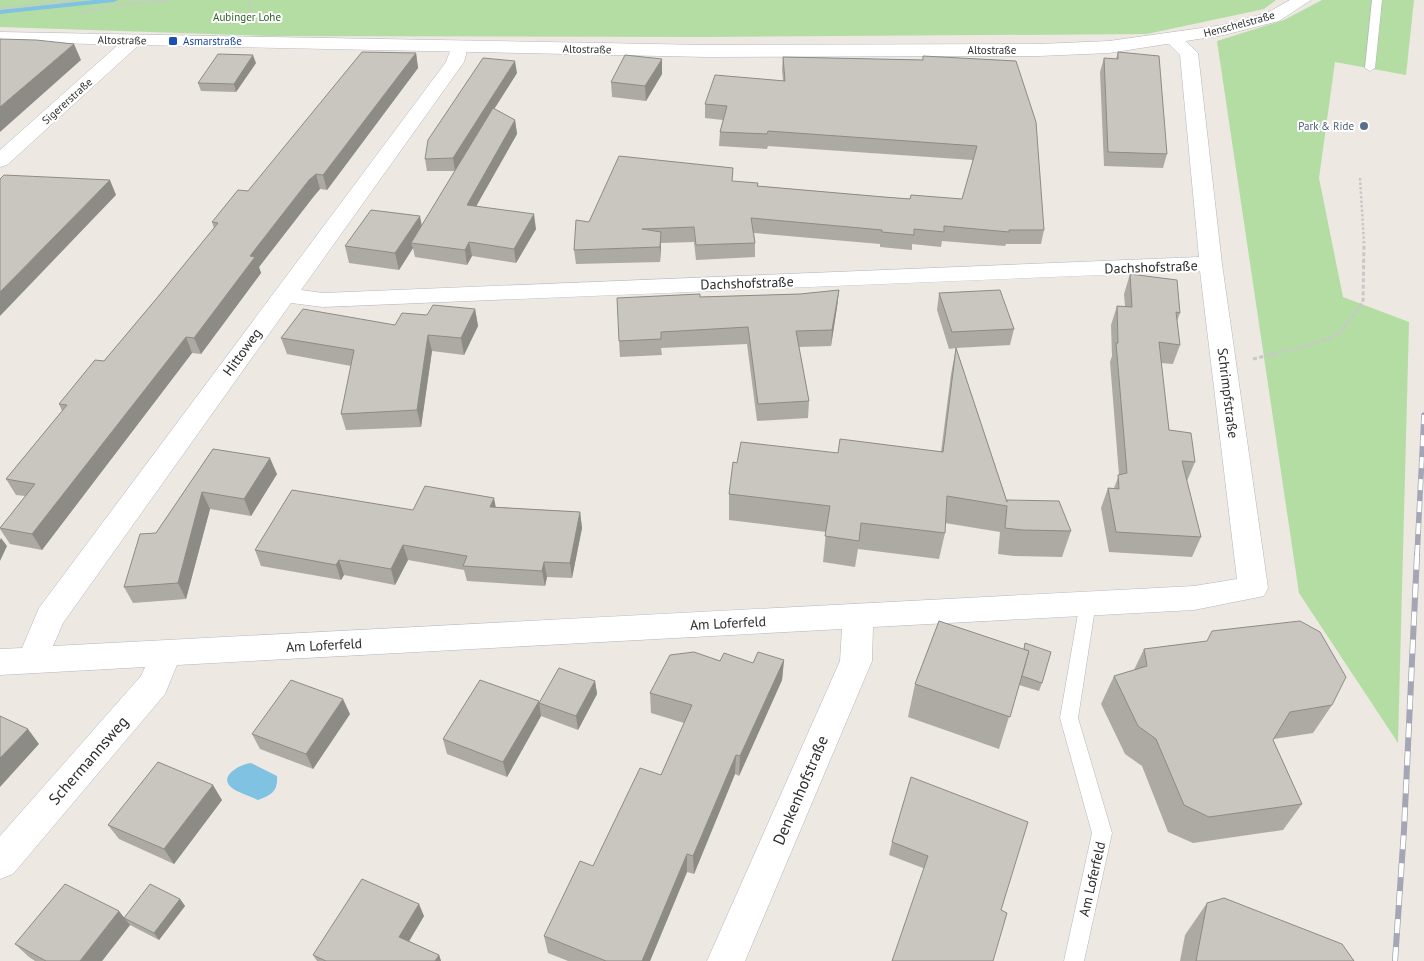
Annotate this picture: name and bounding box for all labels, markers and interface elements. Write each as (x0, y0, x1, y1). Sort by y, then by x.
street label: Henschelstraße (1202, 8, 1276, 40)
park label: Aubinger Lohe (213, 10, 281, 24)
street label: Altostraße (97, 33, 147, 47)
place label: Asmarstraße (183, 34, 242, 48)
marker: Asmarstraße (167, 35, 179, 47)
street label: Altostraße (562, 42, 612, 56)
street label: Altostraße (968, 43, 1017, 57)
street label: Sigererstraße (39, 74, 95, 127)
place label: Park & Ride (1298, 119, 1354, 133)
marker: Park & Ride (1358, 120, 1370, 132)
street label: Dachshofstraße (1104, 256, 1198, 278)
street label: Dachshofstraße (700, 272, 794, 294)
street label: Hittoweg (219, 325, 265, 379)
street label: Schrimpfstraße (1214, 347, 1242, 439)
street label: Am Loferfeld (689, 612, 767, 634)
street label: Am Loferfeld (285, 634, 363, 656)
street label: Schermannsweg (44, 711, 132, 809)
street label: Denkenhofstraße (768, 732, 832, 848)
street label: Am Loferfeld (1075, 840, 1109, 918)

